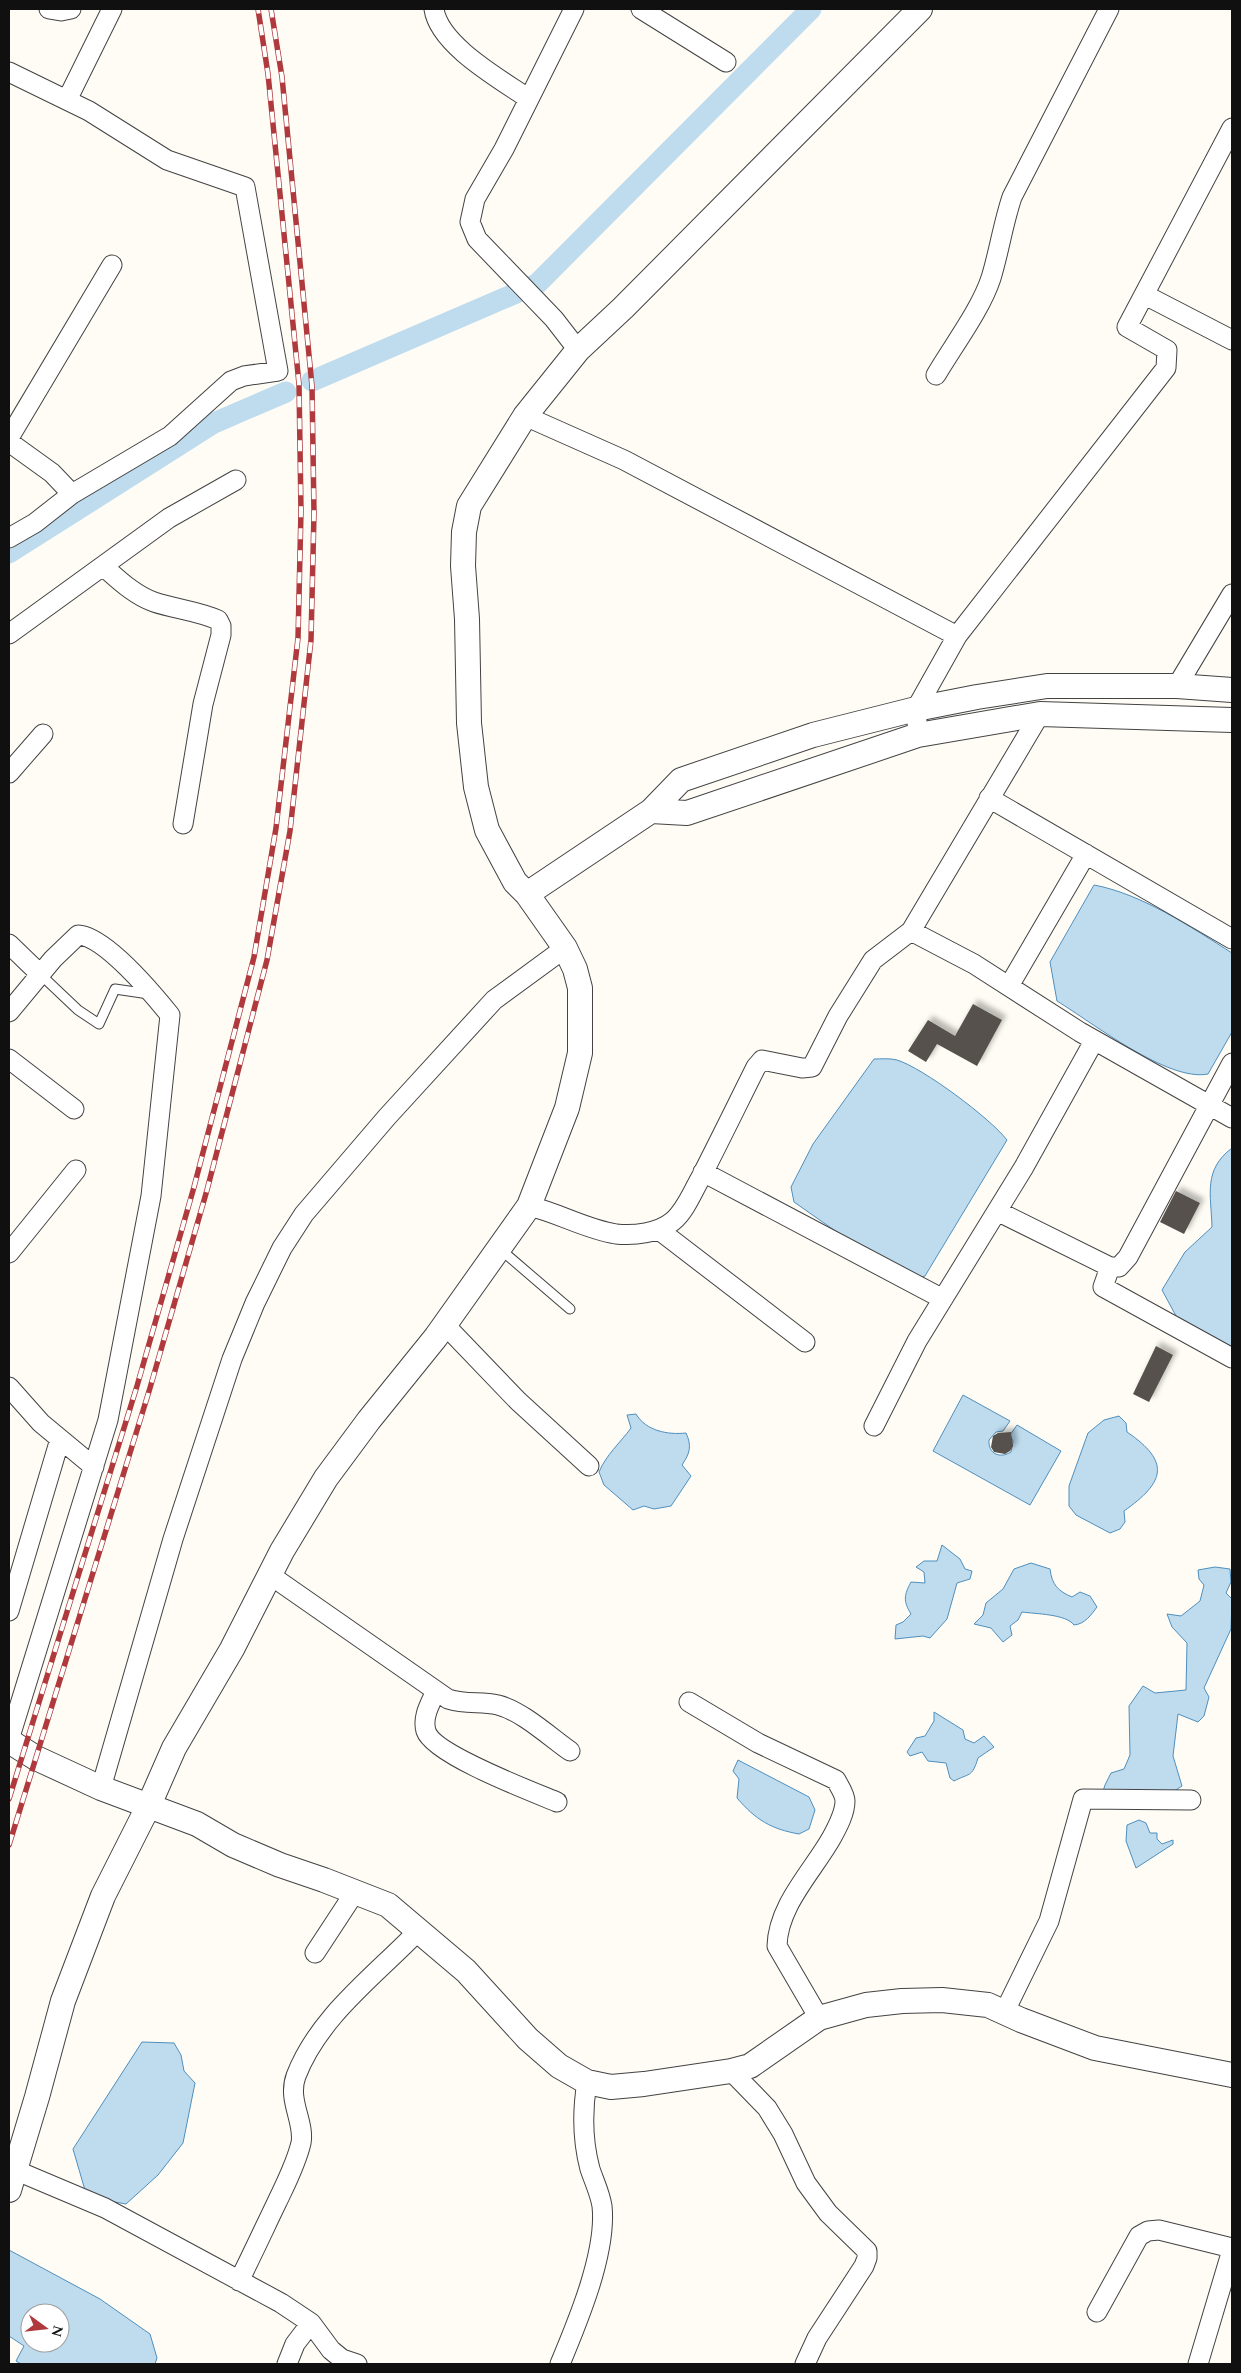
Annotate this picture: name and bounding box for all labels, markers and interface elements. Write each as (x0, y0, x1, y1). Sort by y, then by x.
north arrow (20, 2303, 70, 2353)
text: N (45, 2323, 69, 2339)

